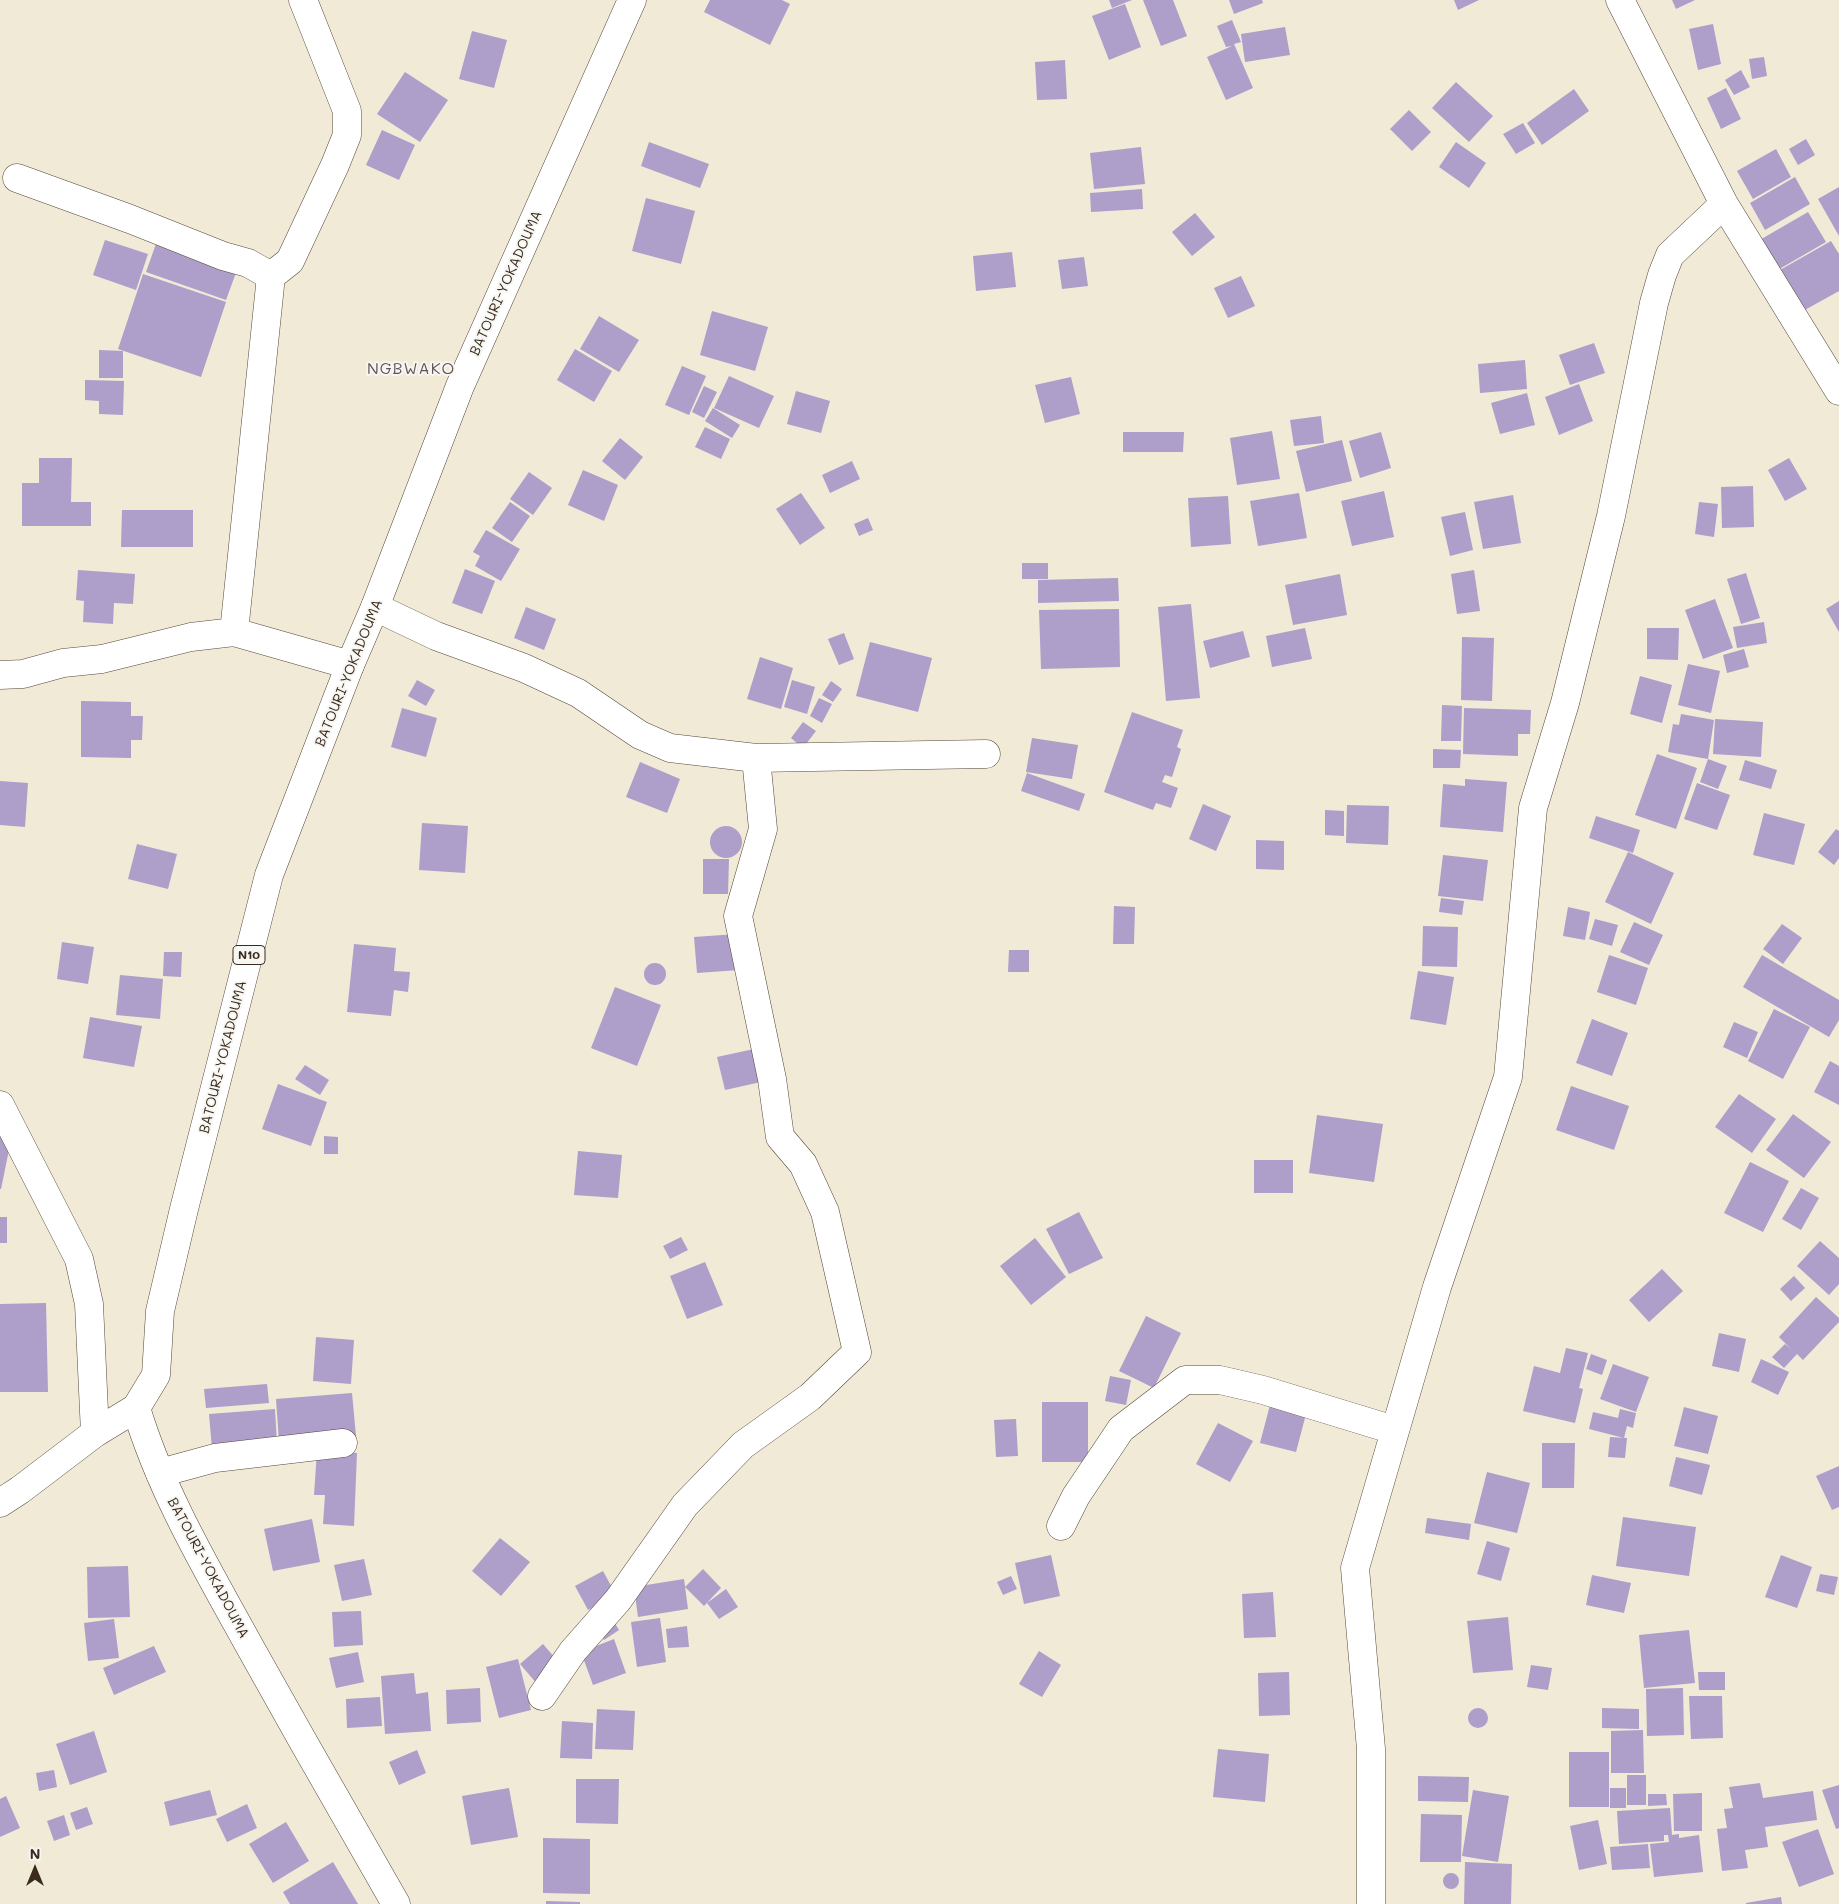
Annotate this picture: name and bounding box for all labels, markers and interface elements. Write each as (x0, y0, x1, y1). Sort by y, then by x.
street label: BATOURI-YOKADOUMA (466, 208, 546, 358)
district label: NGBWAKO (366, 359, 456, 379)
street label: BATOURI-YOKADOUMA (312, 597, 386, 749)
road number: N10 (233, 946, 265, 964)
street label: BATOURI-YOKADOUMA (196, 979, 250, 1135)
street label: BATOURI-YOKADOUMA (164, 1495, 252, 1641)
north arrow (10, 1844, 60, 1894)
text: N (30, 1844, 40, 1863)

